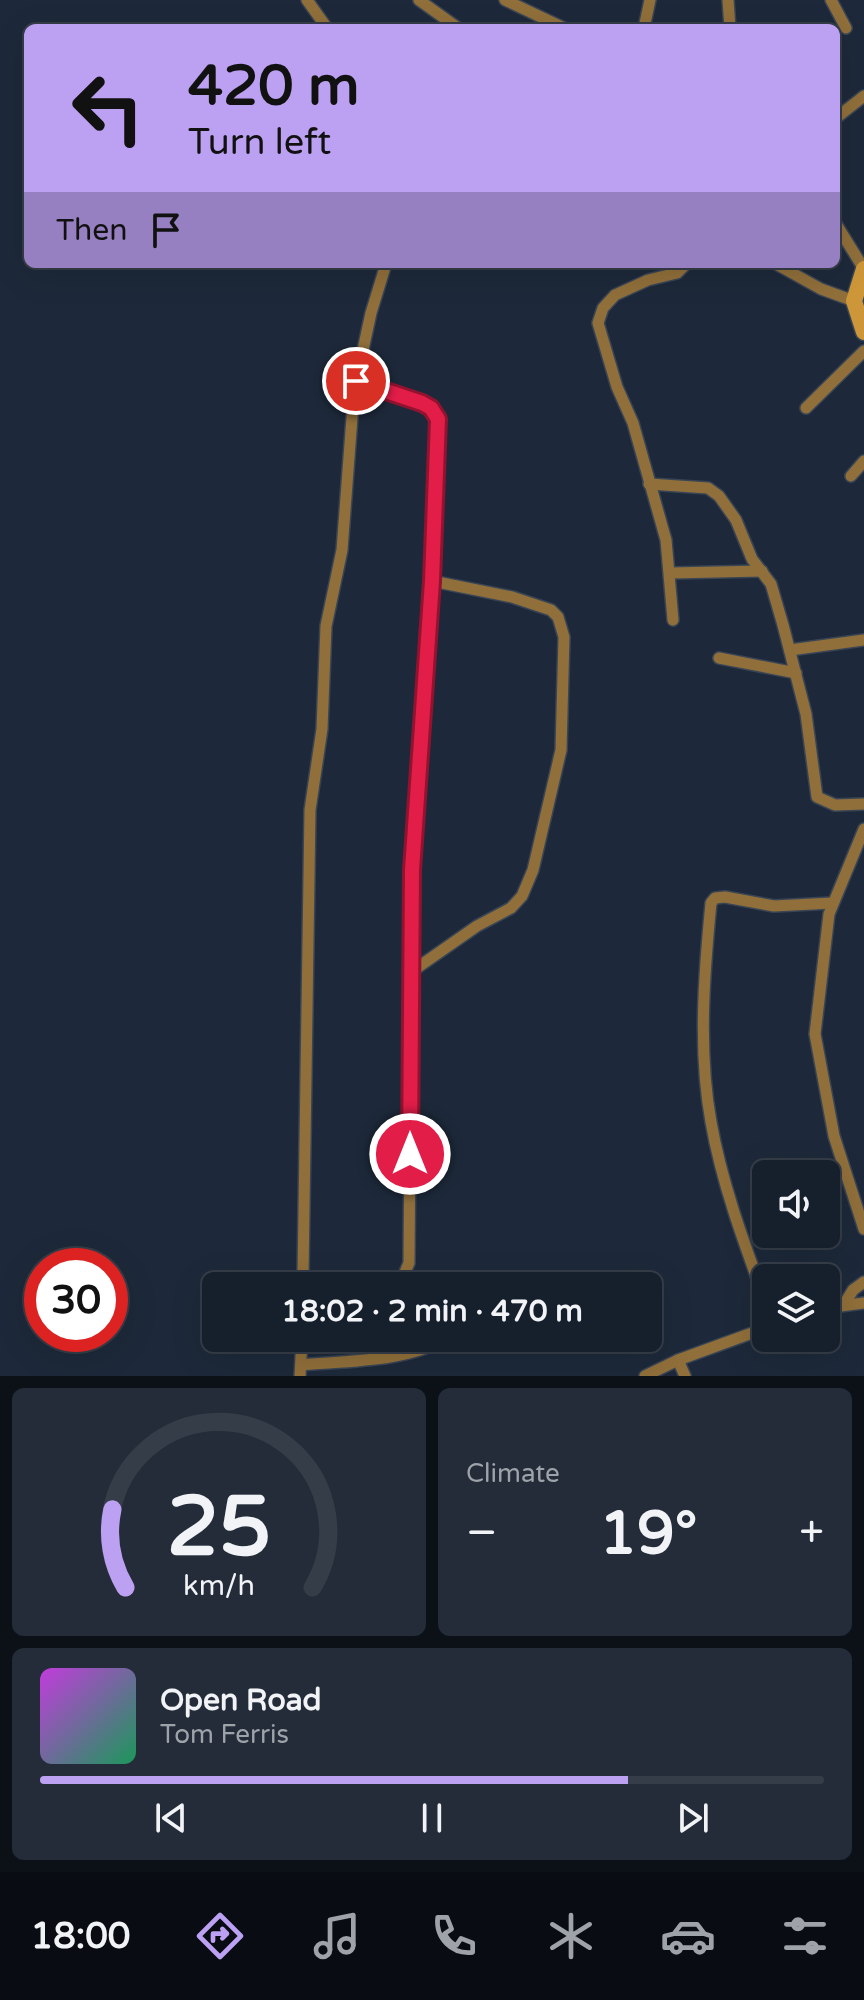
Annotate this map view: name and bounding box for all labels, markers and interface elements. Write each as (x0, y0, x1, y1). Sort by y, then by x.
text: 420 m (188, 53, 359, 120)
icon: left (56, 56, 160, 160)
text: Turn left (188, 121, 331, 164)
icon: arrive (144, 208, 188, 252)
text: Then (56, 212, 128, 249)
pin (322, 347, 390, 415)
icon: arrive (334, 359, 378, 403)
position arrow (368, 1112, 452, 1196)
map controls (752, 1160, 840, 1352)
button: sound (752, 1160, 840, 1248)
speed limit sign: 30 (24, 1248, 128, 1352)
button: layers (752, 1264, 840, 1352)
text: 18:02 · 2 min · 470 m (281, 1293, 583, 1330)
text: Climate (466, 1458, 560, 1489)
text: 25 (167, 1478, 271, 1578)
text: 19° (599, 1498, 697, 1570)
text: − (466, 1507, 497, 1560)
text: + (799, 1507, 824, 1560)
text: km/h (183, 1569, 255, 1603)
text: Open Road (160, 1682, 321, 1719)
text: Tom Ferris (160, 1719, 289, 1750)
icon: previous (149, 1796, 193, 1840)
icon: pause (410, 1796, 454, 1840)
icon: next (671, 1796, 715, 1840)
icon: directions (192, 1908, 248, 1964)
icon: music (309, 1908, 365, 1964)
icon: phone (426, 1908, 482, 1964)
icon: climate (543, 1908, 599, 1964)
icon: car (660, 1908, 716, 1964)
icon: filters (777, 1908, 833, 1964)
text: 18:00 (31, 1915, 130, 1958)

